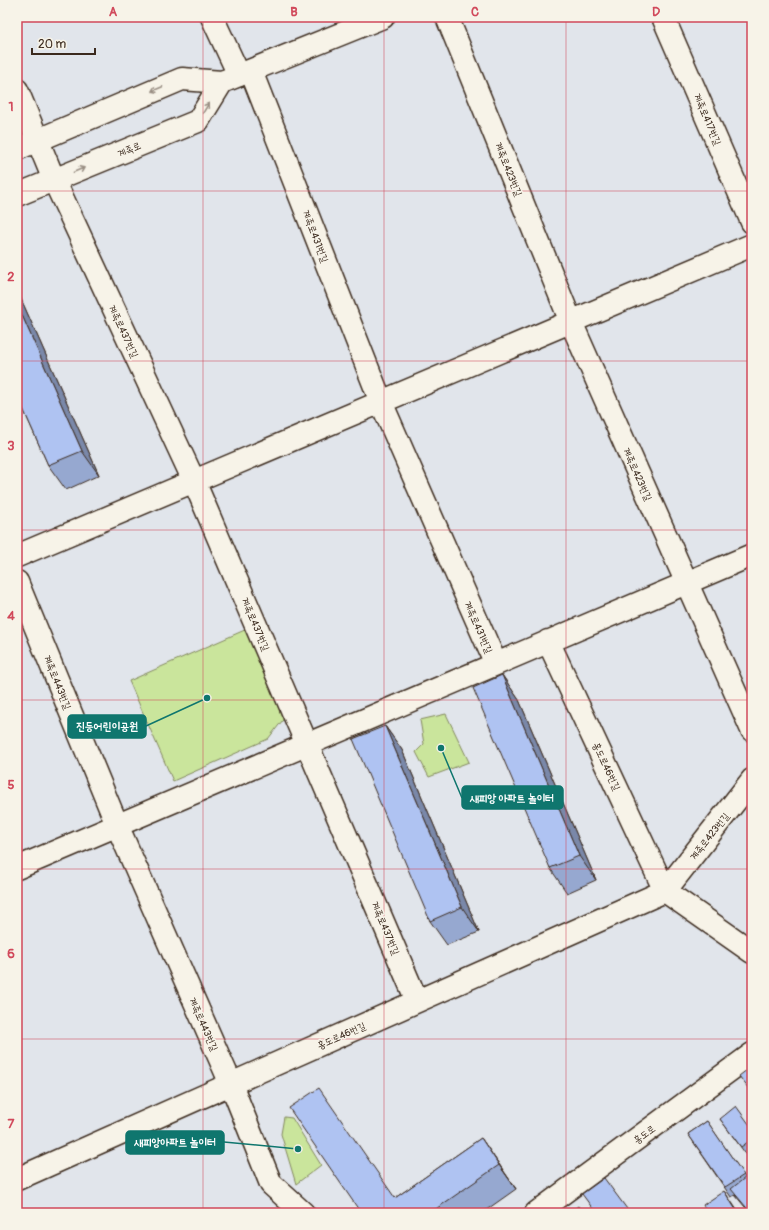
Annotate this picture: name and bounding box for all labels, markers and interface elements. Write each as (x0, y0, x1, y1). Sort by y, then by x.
text: A (109, 4, 118, 20)
text: B (290, 4, 298, 20)
text: C (471, 4, 479, 20)
text: D (652, 4, 660, 20)
scale bar (32, 30, 95, 56)
text: 20 m (38, 37, 67, 52)
one-way arrow (152, 86, 164, 93)
street label: 계족로417번길 (691, 92, 723, 147)
text: 1 (8, 99, 14, 115)
one-way arrow (202, 102, 210, 113)
street label: 계족로 (116, 140, 143, 160)
street label: 계족로423번길 (492, 141, 524, 198)
one-way arrow (73, 166, 85, 173)
street label: 계족로431번길 (300, 208, 331, 264)
text: 2 (7, 269, 15, 285)
street label: 계족로437번길 (106, 303, 141, 360)
text: 3 (7, 438, 15, 454)
street label: 계족로423번길 (620, 446, 654, 503)
street label: 계족로437번길 (238, 596, 272, 653)
street label: 계족로431번길 (461, 600, 495, 655)
text: 4 (7, 608, 15, 624)
street label: 계족로443번길 (41, 654, 73, 711)
callout: 진등어린이공원 (68, 715, 146, 738)
text: 진등어린이공원 (76, 720, 138, 733)
street label: 홍도로46번길 (590, 740, 622, 792)
text: 5 (7, 777, 15, 793)
callout: 새피앙 아파트 놀이터 (462, 786, 563, 809)
text: 새피앙 아파트 놀이터 (469, 792, 554, 805)
street label: 계족로423번길 (688, 811, 732, 863)
street label: 계족로437번길 (368, 900, 402, 957)
text: 6 (7, 946, 15, 962)
street label: 계족로443번길 (186, 996, 220, 1053)
street label: 홍도로46번길 (315, 1020, 368, 1052)
text: 7 (8, 1116, 15, 1132)
street label: 홍도로 (631, 1123, 658, 1147)
callout: 새피앙아파트 놀이터 (126, 1131, 224, 1154)
text: 새피앙아파트 놀이터 (133, 1136, 216, 1149)

